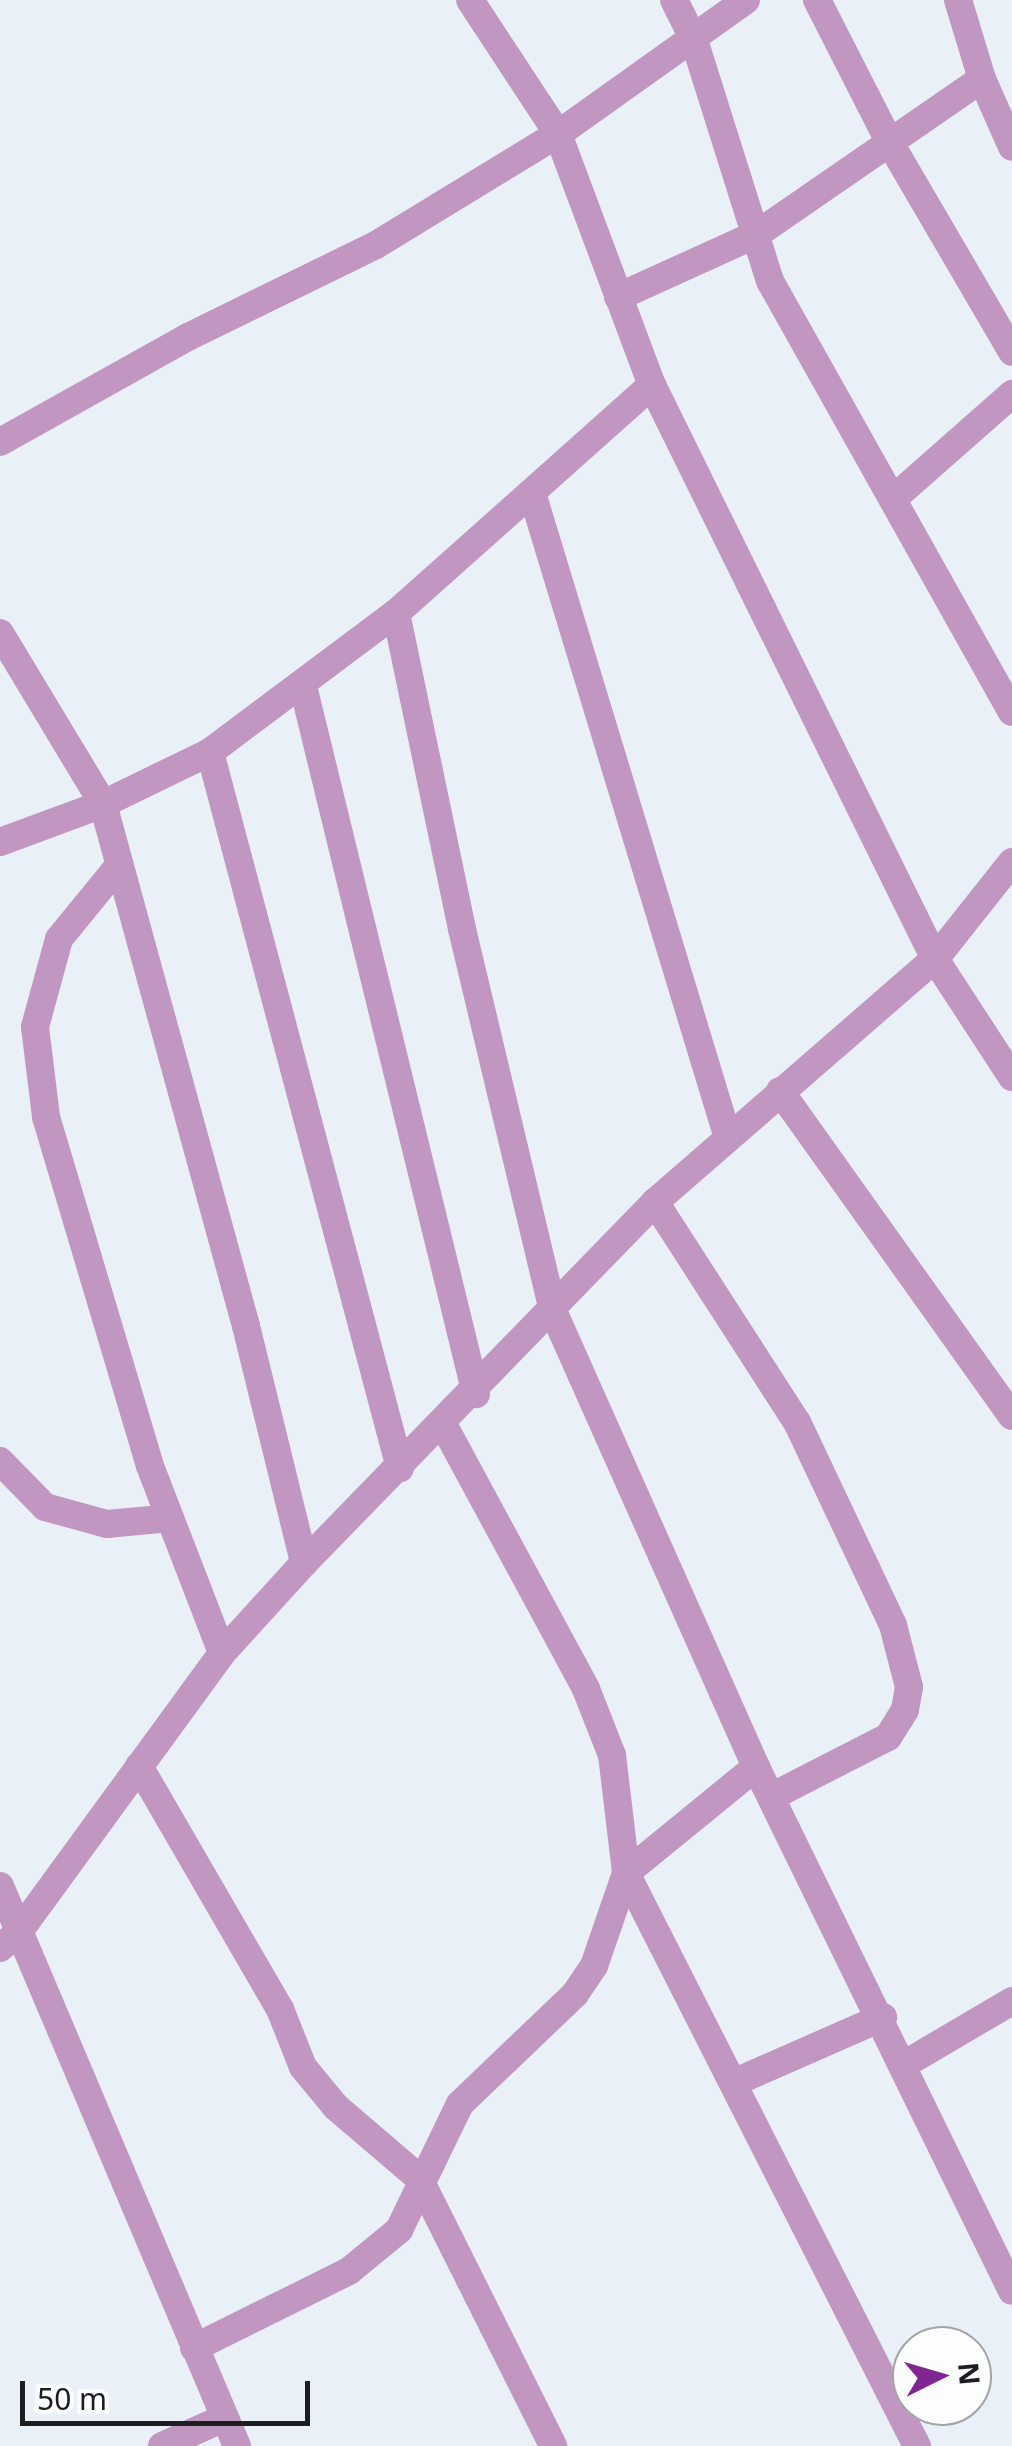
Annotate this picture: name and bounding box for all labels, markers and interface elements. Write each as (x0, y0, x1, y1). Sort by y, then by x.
north arrow (892, 2326, 992, 2426)
scale bar (25, 2361, 315, 2423)
text: N (950, 2361, 990, 2387)
text: 50 m (37, 2378, 107, 2419)

